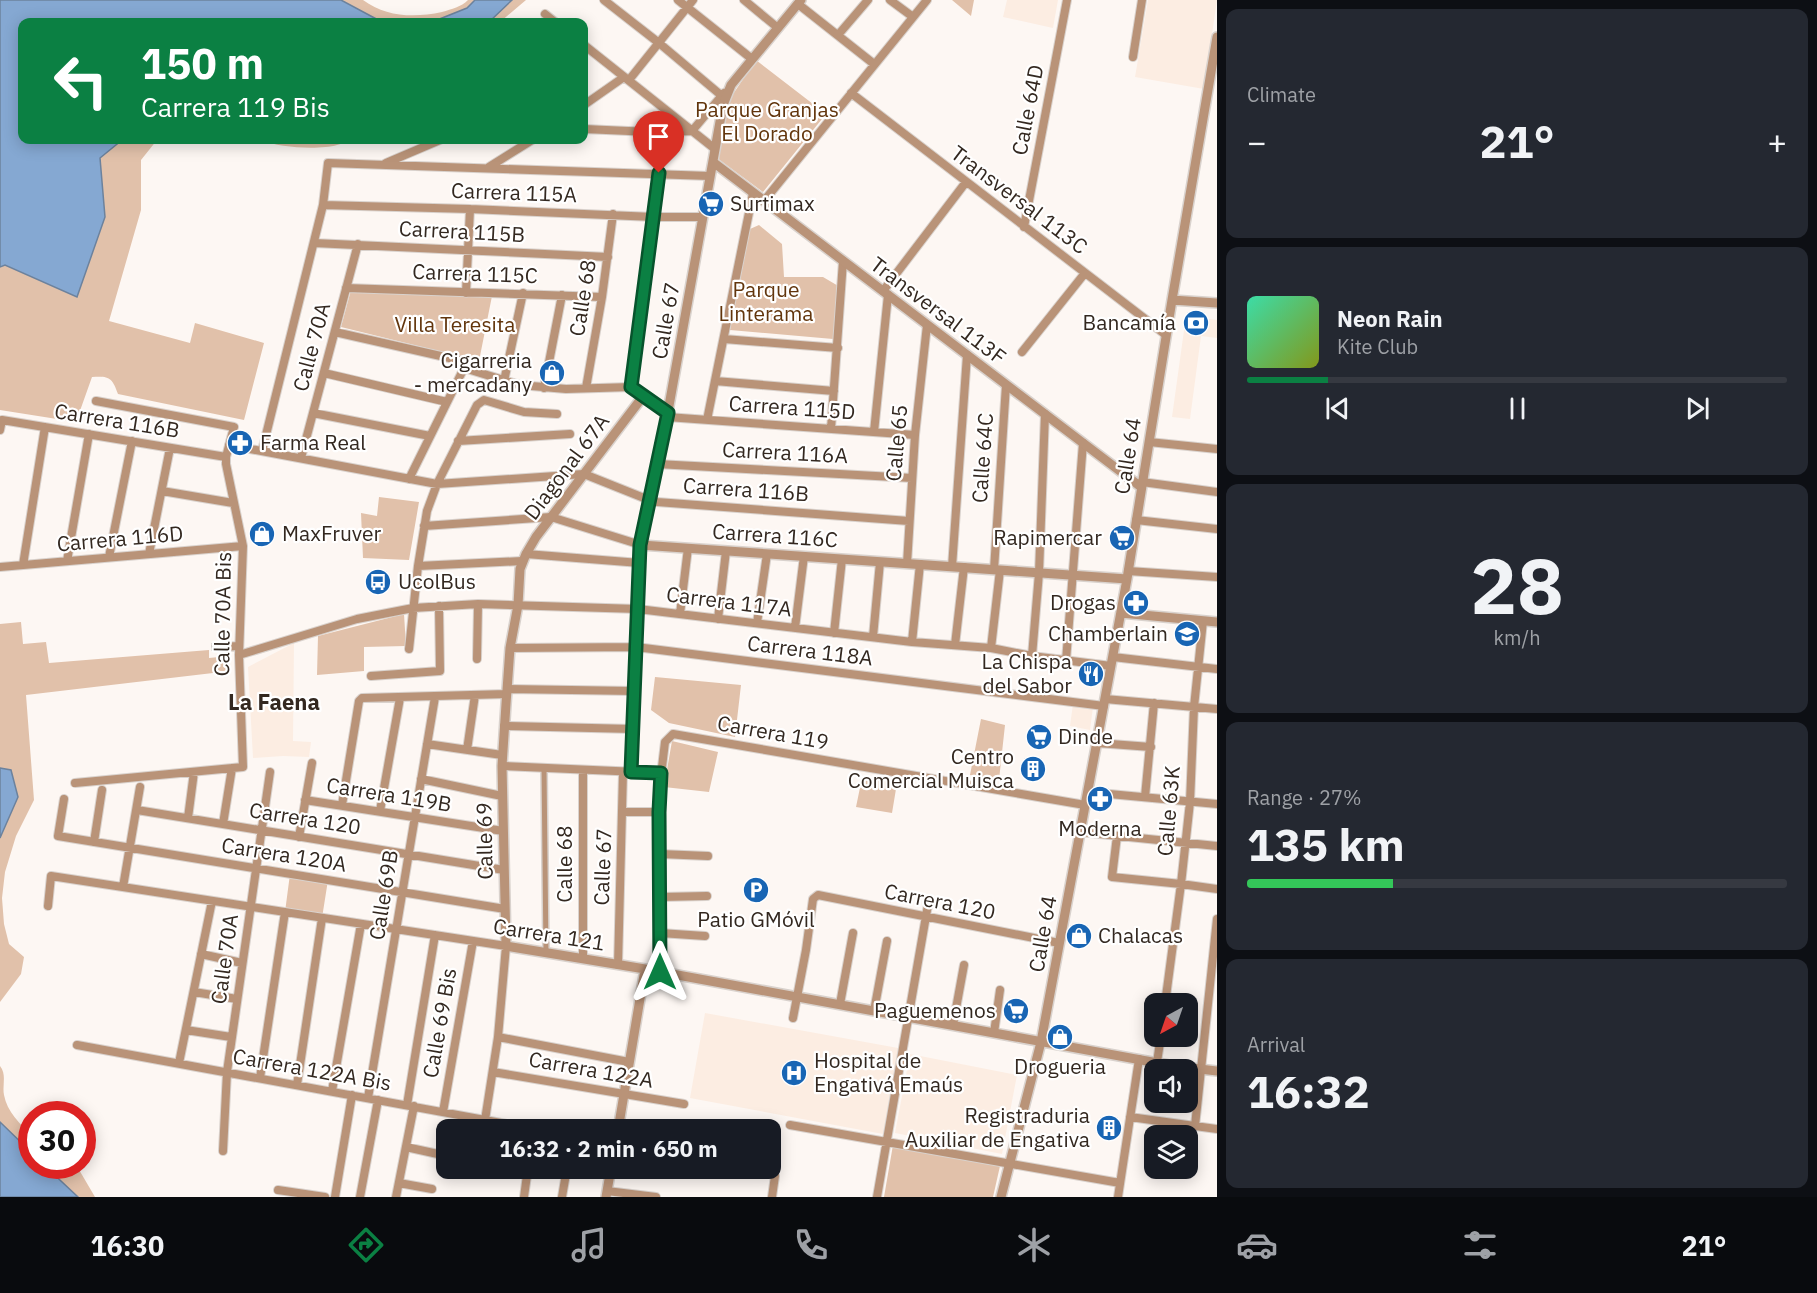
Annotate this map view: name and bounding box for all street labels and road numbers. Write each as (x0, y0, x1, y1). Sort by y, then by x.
street label: Calle 64D (1005, 62, 1049, 157)
street label: Transversal 113C (946, 139, 1094, 260)
street label: Carrera 115A (451, 176, 578, 208)
street label: Carrera 115B (398, 214, 526, 248)
street label: Transversal 113F (865, 250, 1012, 370)
street label: Carrera 115C (412, 257, 538, 289)
street label: Calle 68 (562, 257, 602, 338)
street label: Calle 67 (645, 280, 686, 361)
street label: Calle 70A (286, 299, 336, 394)
street label: Carrera 115D (728, 389, 856, 425)
street label: Carrera 116B (53, 396, 182, 444)
street label: Calle 65 (879, 403, 913, 483)
street label: Diagonal 67A (517, 408, 615, 525)
street label: Calle 64C (965, 412, 999, 504)
street label: Calle 64 (1107, 415, 1147, 496)
street label: Carrera 116A (721, 435, 849, 469)
street label: Carrera 116B (682, 471, 810, 507)
street label: Carrera 116C (711, 517, 839, 553)
street label: Carrera 116D (56, 519, 184, 557)
street label: Calle 70A Bis (207, 551, 237, 677)
street label: Carrera 117A (665, 579, 793, 623)
street label: Carrera 118A (746, 628, 874, 672)
street label: Carrera 119 (715, 708, 831, 756)
street label: Calle 63K (1150, 765, 1186, 857)
street label: Carrera 119B (325, 770, 454, 818)
street label: Carrera 120 (247, 795, 363, 841)
street label: Calle 69 (469, 802, 499, 880)
street label: Calle 68 (550, 825, 578, 903)
street label: Calle 67 (587, 828, 617, 906)
street label: Carrera 120A (220, 830, 349, 878)
street label: Calle 69B (362, 848, 404, 942)
street label: Carrera 120 (882, 877, 998, 926)
street label: Calle 64 (1022, 893, 1063, 974)
street label: Carrera 121 (491, 911, 607, 957)
street label: Calle 70A (204, 912, 244, 1006)
street label: Calle 69 Bis (416, 966, 462, 1080)
street label: Carrera 122A Bis (231, 1041, 394, 1097)
street label: Carrera 122A (527, 1044, 656, 1094)

